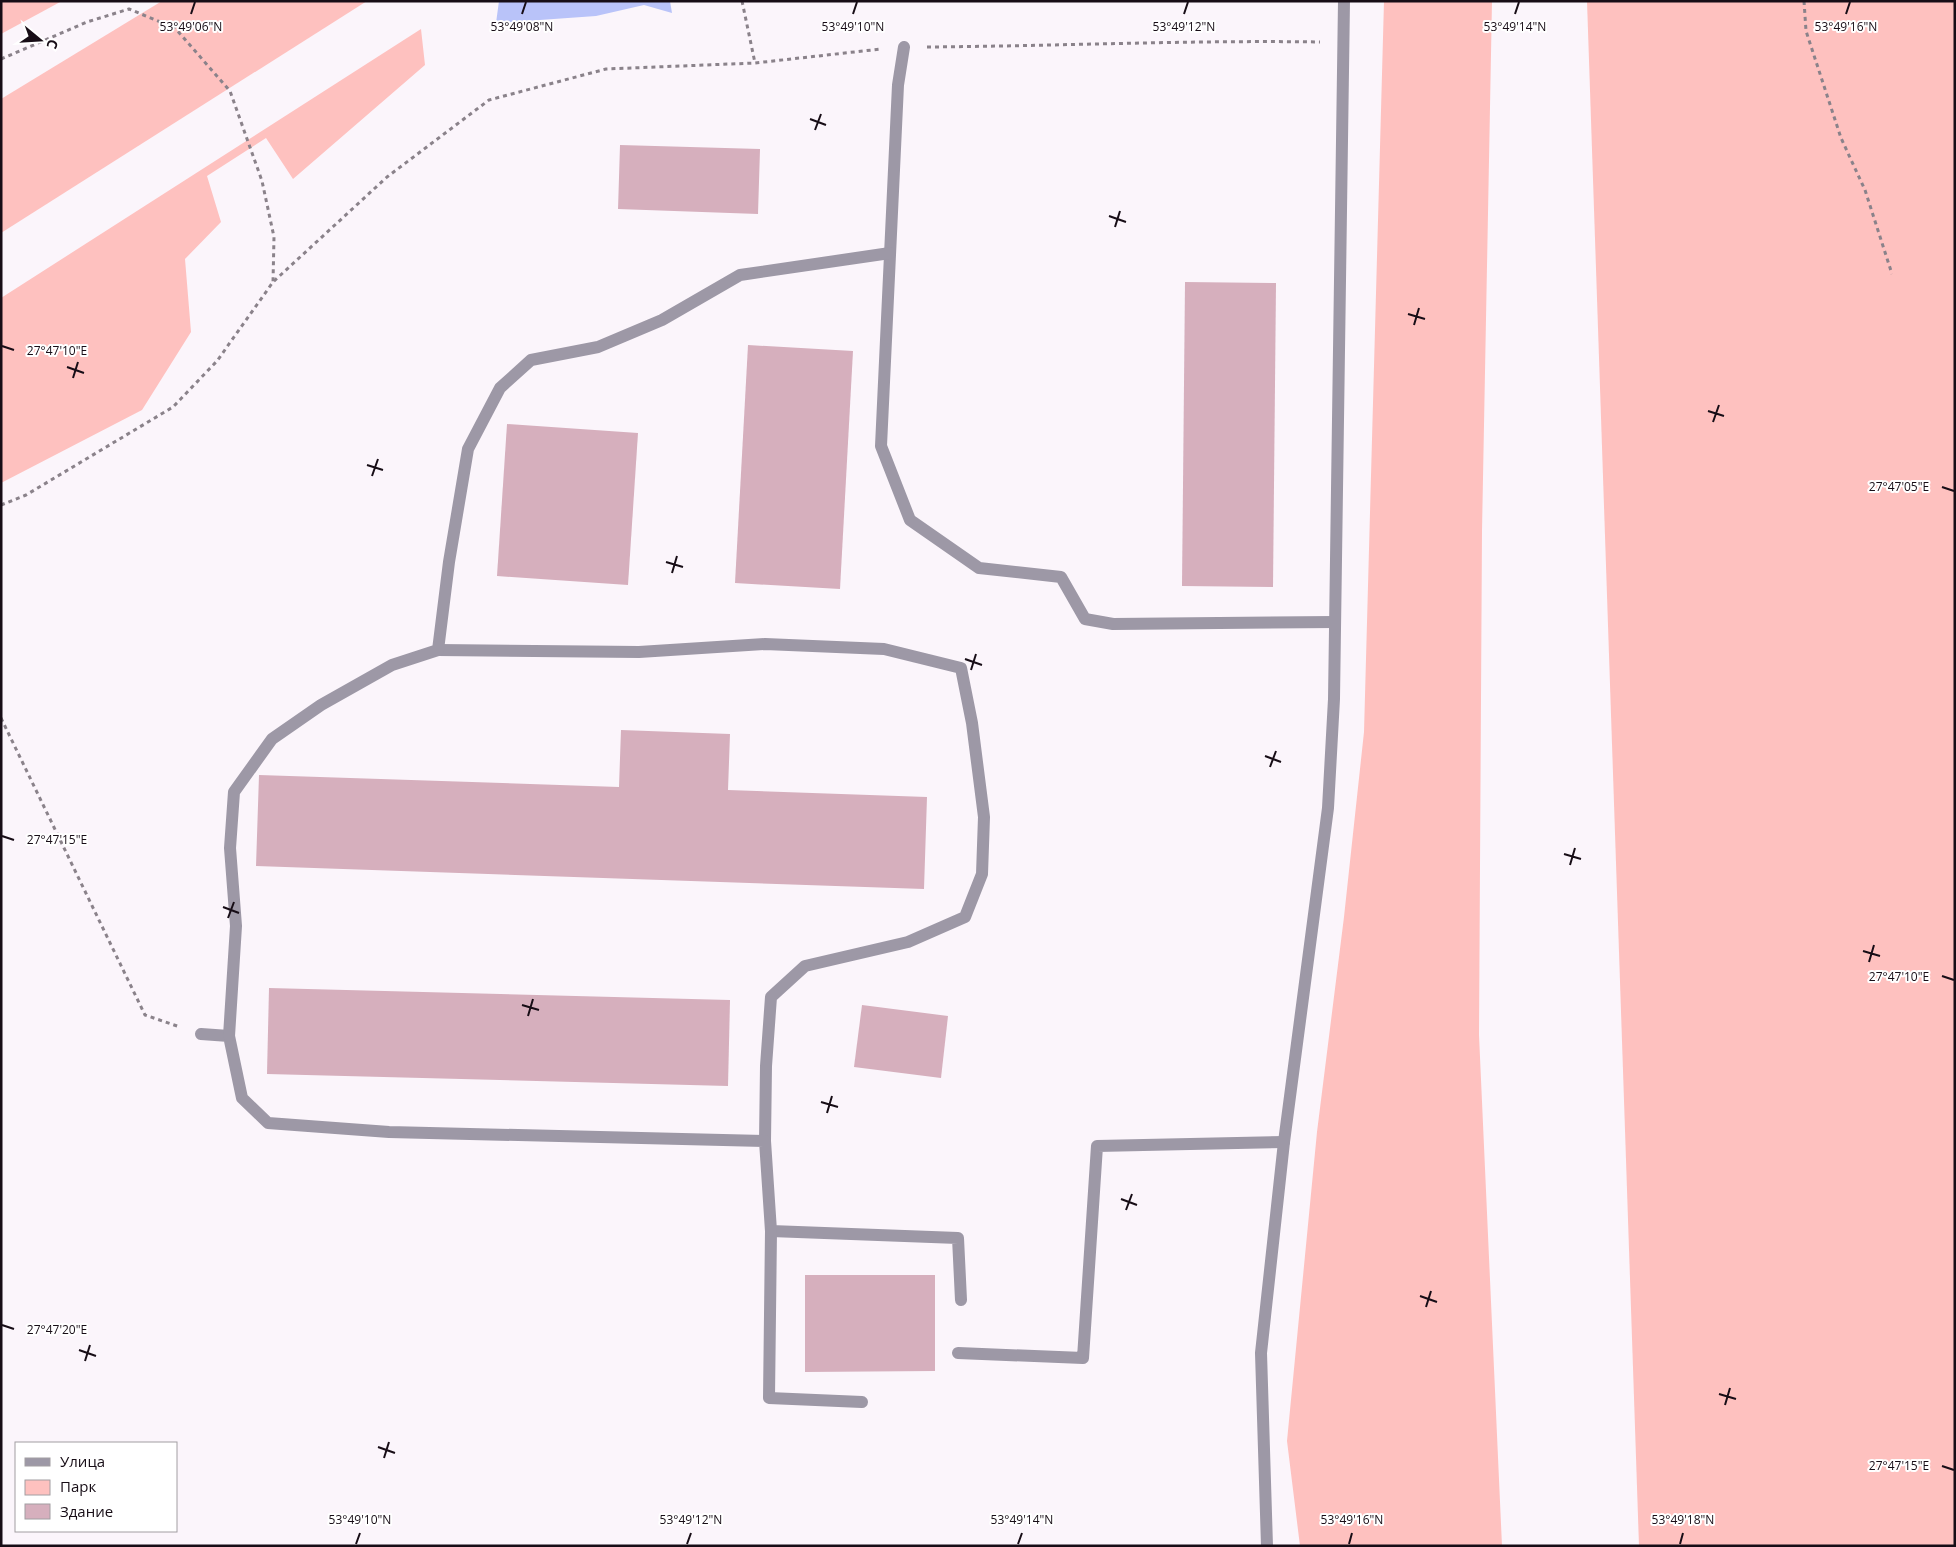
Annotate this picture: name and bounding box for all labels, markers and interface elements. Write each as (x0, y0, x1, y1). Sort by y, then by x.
north arrow (15, 15, 65, 65)
text: 53°49'06"N (160, 18, 222, 35)
text: 53°49'08"N (491, 18, 553, 35)
text: 53°49'10"N (822, 18, 884, 35)
text: 53°49'12"N (1153, 18, 1215, 35)
text: 53°49'14"N (1484, 18, 1546, 35)
text: 53°49'16"N (1815, 18, 1877, 35)
text: С (42, 37, 63, 51)
text: 27°47'10"E (27, 342, 87, 359)
text: 27°47'05"E (1869, 478, 1929, 495)
text: 27°47'15"E (27, 831, 87, 848)
text: 27°47'10"E (1869, 968, 1929, 985)
text: 27°47'20"E (27, 1321, 87, 1338)
legend (15, 1442, 178, 1532)
text: Улица (60, 1451, 105, 1471)
text: 27°47'15"E (1869, 1457, 1929, 1474)
text: Парк (60, 1476, 96, 1496)
text: Здание (60, 1501, 113, 1521)
text: 53°49'10"N (329, 1511, 391, 1528)
text: 53°49'12"N (660, 1511, 722, 1528)
text: 53°49'14"N (991, 1511, 1053, 1528)
text: 53°49'16"N (1321, 1511, 1383, 1528)
text: 53°49'18"N (1652, 1511, 1714, 1528)

